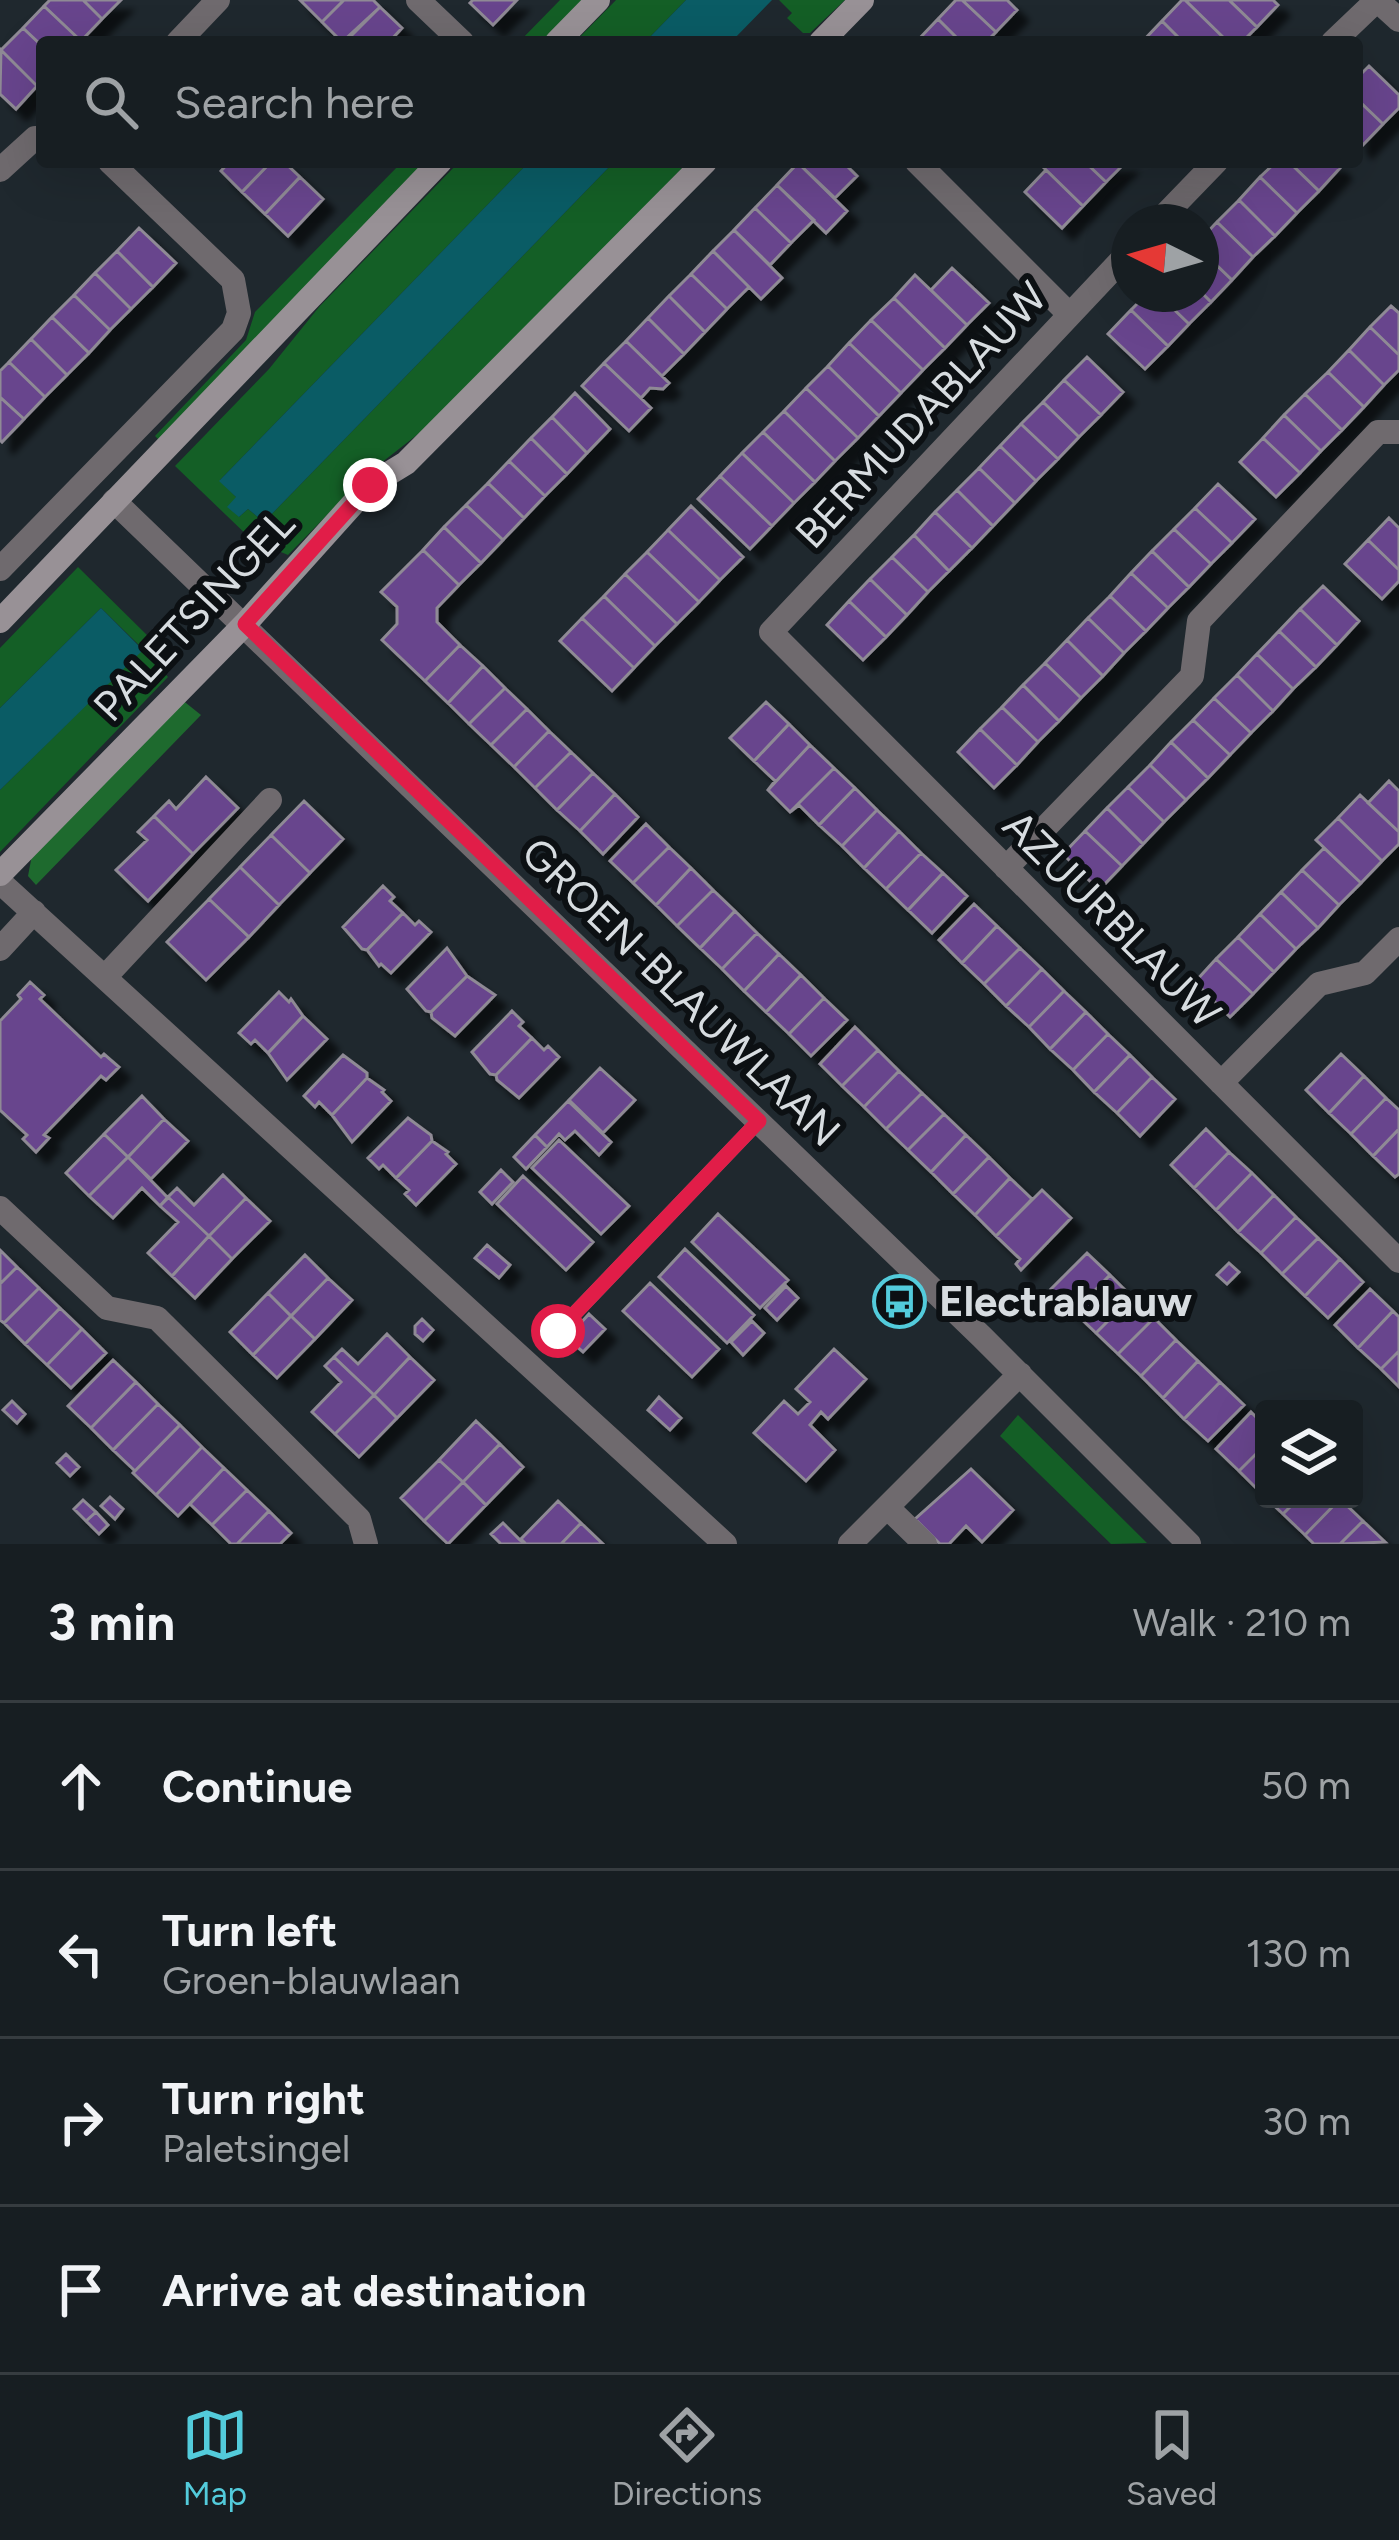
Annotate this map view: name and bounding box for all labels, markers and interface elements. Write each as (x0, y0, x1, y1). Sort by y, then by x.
search box (36, 36, 1363, 168)
icon: search (78, 69, 144, 135)
text: Search here (174, 75, 414, 129)
north arrow (1111, 204, 1219, 312)
street label: BERMUDABLAUW (785, 271, 1057, 559)
route end (343, 458, 397, 512)
street label: PALETSINGEL (83, 498, 305, 731)
street label: AZUURBLAUW (993, 800, 1231, 1038)
street label: GROEN-BLAUWLAAN (511, 827, 851, 1157)
bus stop icon: Electrablauw (872, 1273, 928, 1329)
place label: Electrablauw (939, 1276, 1192, 1327)
route start (531, 1304, 585, 1358)
map controls (1255, 1400, 1363, 1508)
button: layers (1255, 1400, 1363, 1508)
text: 3 min (48, 1592, 175, 1653)
text: Walk · 210 m (1133, 1599, 1351, 1646)
icon: ahead (48, 1753, 114, 1819)
text: Continue (162, 1759, 352, 1813)
text: 50 m (1261, 1762, 1351, 1809)
text: Turn left (162, 1903, 337, 1957)
icon: left (48, 1921, 114, 1987)
text: 130 m (1246, 1930, 1351, 1977)
text: Groen-blauwlaan (162, 1957, 461, 2004)
text: Turn right (162, 2071, 365, 2125)
icon: right (48, 2089, 114, 2155)
text: 30 m (1262, 2098, 1351, 2145)
text: Paletsingel (162, 2125, 350, 2172)
icon: arrive (48, 2257, 114, 2323)
text: Arrive at destination (162, 2263, 586, 2317)
tab: Map (182, 2402, 248, 2513)
tab: Directions (612, 2402, 762, 2513)
tab: Saved (1126, 2402, 1217, 2513)

